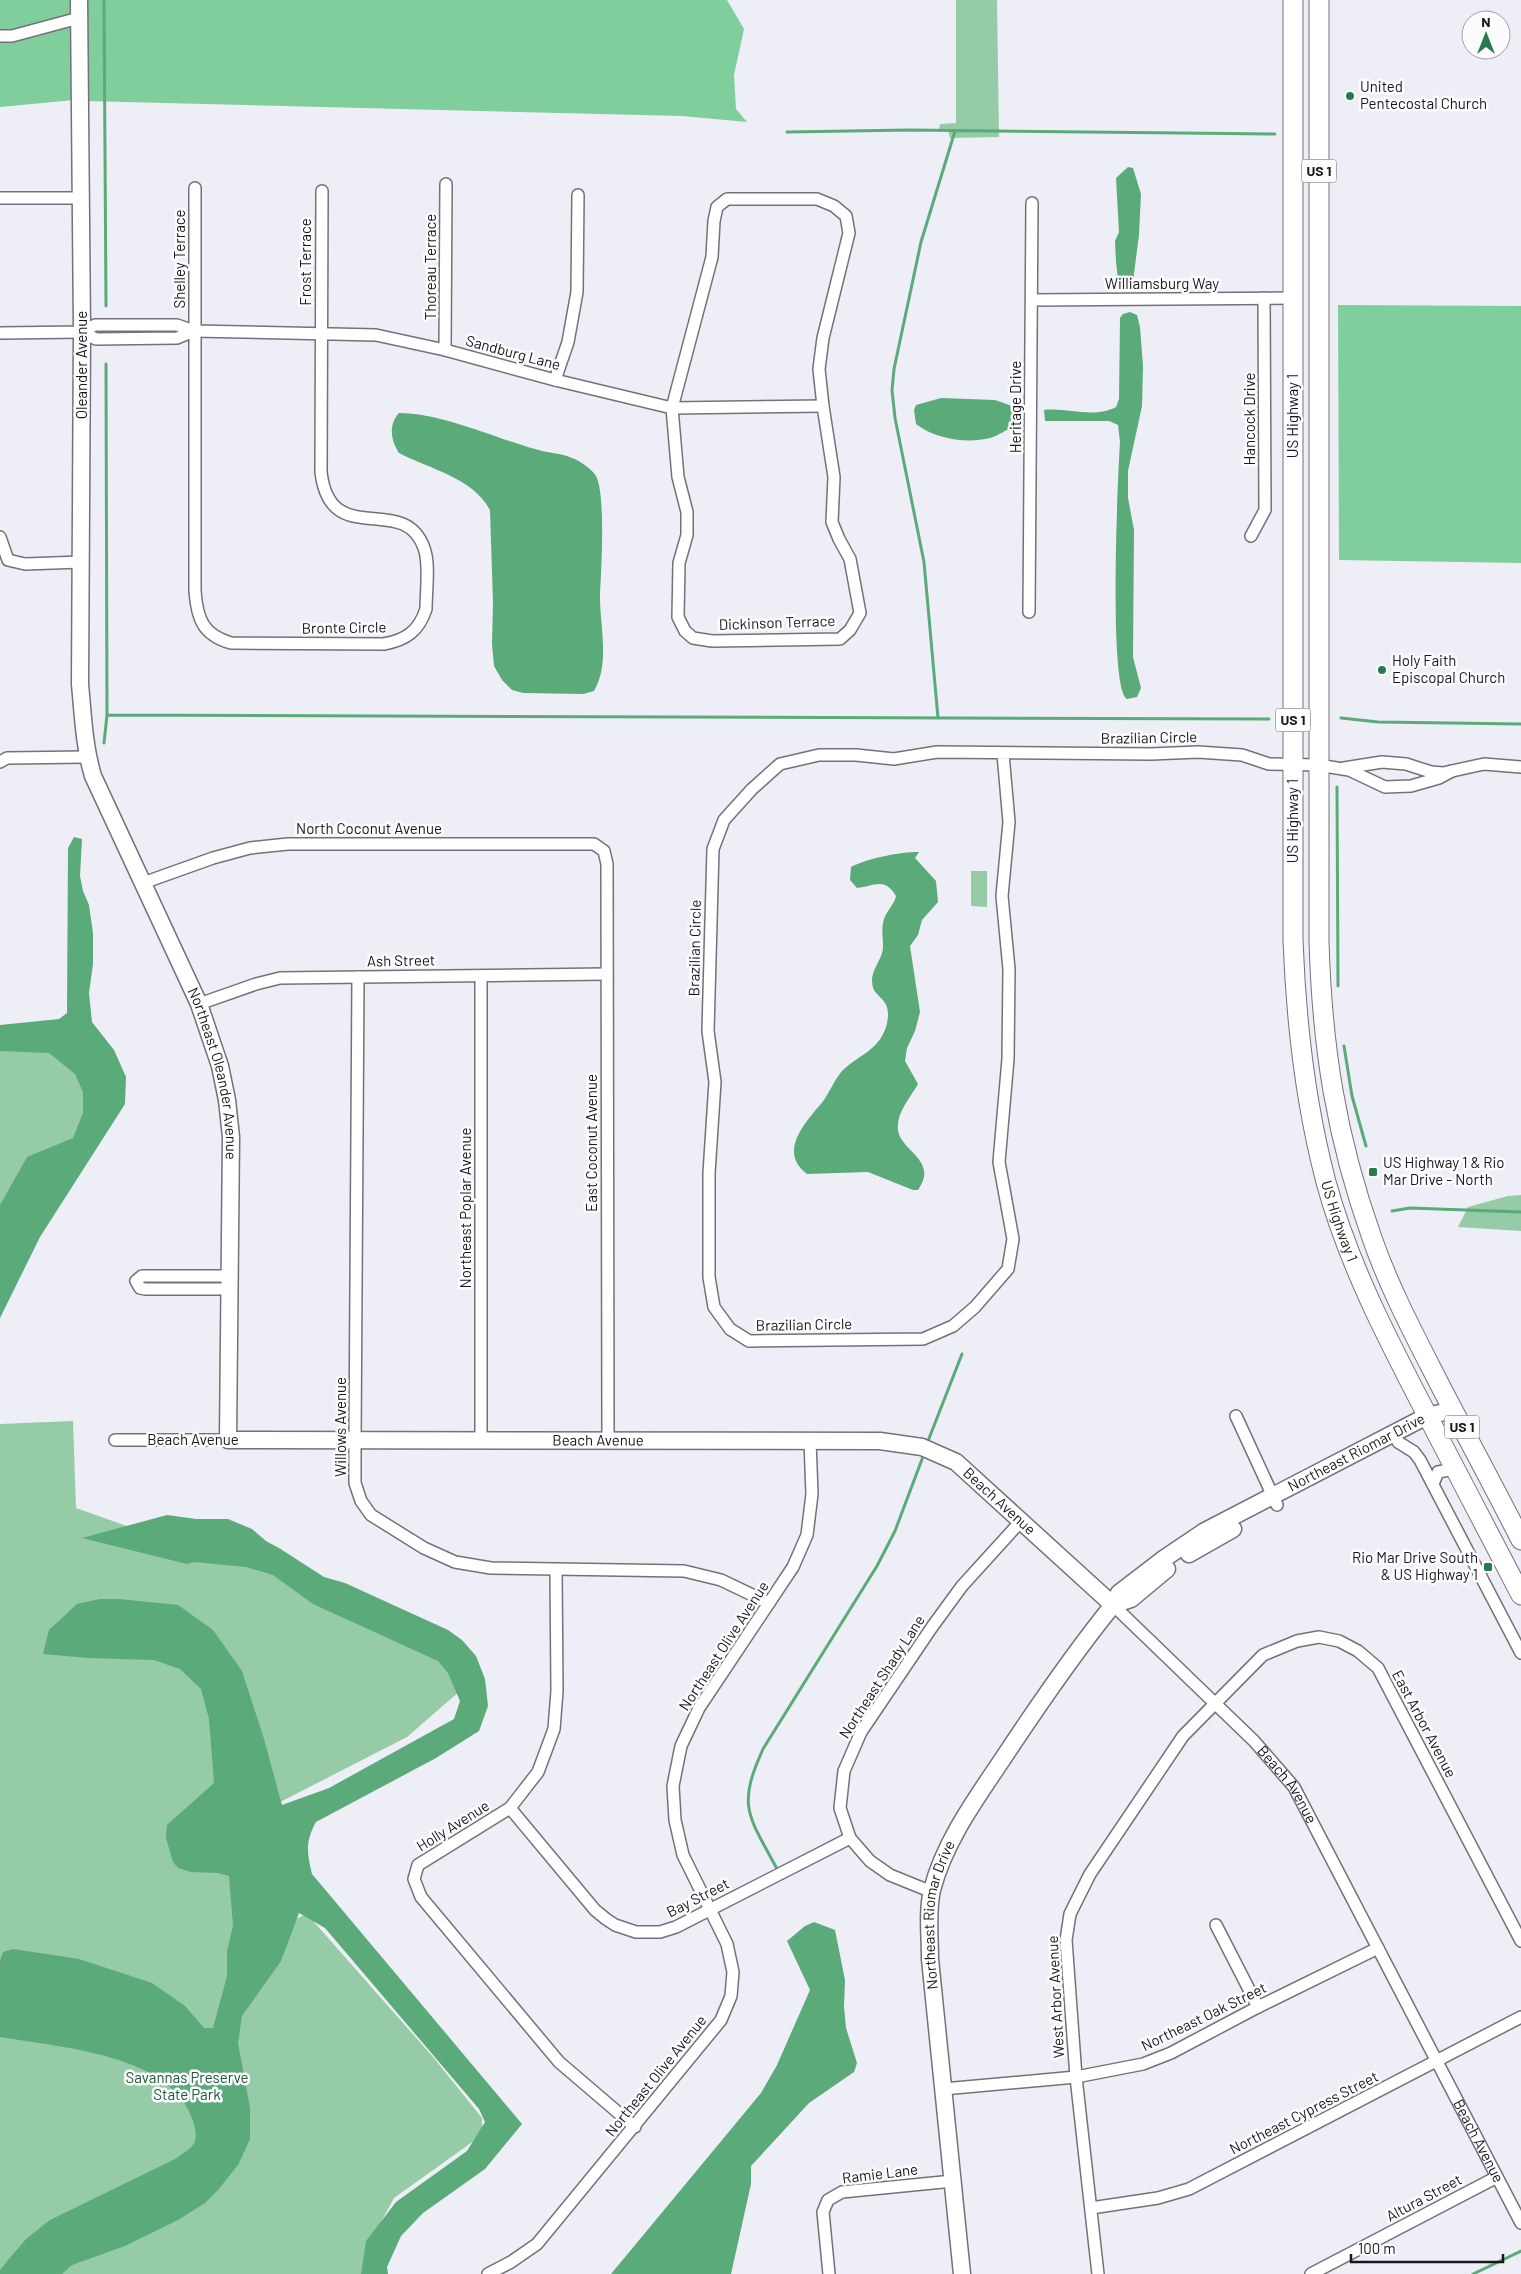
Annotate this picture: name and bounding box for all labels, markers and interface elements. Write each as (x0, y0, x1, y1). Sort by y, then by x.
north arrow (1461, 10, 1511, 60)
text: N (1481, 13, 1491, 30)
place label: United Pentecostal Church (1360, 77, 1487, 112)
marker: United Pentecostal Church (1344, 90, 1356, 102)
road number: US 1 (1302, 160, 1336, 182)
street label: Shelley Terrace (170, 209, 188, 309)
street label: Thoreau Terrace (421, 214, 439, 320)
street label: Frost Terrace (296, 218, 314, 306)
street label: Williamsburg Way (1105, 274, 1219, 292)
street label: Oleander Avenue (72, 311, 90, 419)
street label: Sandburg Lane (464, 331, 563, 373)
street label: Heritage Drive (1006, 361, 1024, 453)
street label: Hancock Drive (1240, 372, 1258, 466)
street label: US Highway 1 (1283, 374, 1301, 458)
street label: Dickinson Terrace (718, 611, 836, 633)
street label: Bronte Circle (301, 617, 387, 637)
place label: Holy Faith Episcopal Church (1392, 651, 1505, 686)
marker: Holy Faith Episcopal Church (1376, 664, 1388, 676)
road number: US 1 (1276, 708, 1310, 732)
street label: Brazilian Circle (1101, 727, 1197, 747)
street label: US Highway 1 (1283, 779, 1301, 863)
street label: North Coconut Avenue (296, 819, 442, 837)
street label: Brazilian Circle (684, 900, 704, 996)
street label: Ash Street (367, 950, 435, 970)
street label: Northeast Oleander Avenue (184, 984, 241, 1160)
street label: East Coconut Avenue (582, 1074, 600, 1212)
street label: Northeast Poplar Avenue (456, 1128, 474, 1288)
place label: US Highway 1 & Rio Mar Drive - North (1383, 1153, 1505, 1188)
marker: US Highway 1 & Rio Mar Drive - North (1367, 1166, 1379, 1178)
street label: US Highway 1 (1318, 1178, 1362, 1264)
street label: Brazilian Circle (756, 1314, 852, 1334)
street label: Willows Avenue (331, 1377, 349, 1477)
street label: Northeast Riomar Drive (1284, 1409, 1428, 1495)
road number: US 1 (1444, 1415, 1480, 1438)
street label: Beach Avenue (147, 1430, 239, 1448)
street label: Beach Avenue (552, 1430, 644, 1449)
street label: Beach Avenue (960, 1463, 1040, 1538)
place label: Rio Mar Drive South & US Highway 1 (1352, 1548, 1478, 1583)
marker: Rio Mar Drive South & US Highway 1 (1482, 1561, 1494, 1573)
street label: Northeast Olive Avenue (675, 1577, 772, 1714)
street label: Northeast Shady Lane (835, 1611, 928, 1742)
street label: East Arbor Avenue (1389, 1667, 1461, 1780)
street label: Beach Avenue (1254, 1741, 1321, 1826)
street label: Holly Avenue (413, 1796, 492, 1855)
street label: Northeast Riomar Drive (919, 1837, 958, 1990)
street label: Bay Street (663, 1874, 732, 1921)
street label: West Arbor Avenue (1043, 1935, 1067, 2059)
street label: Northeast Oak Street (1138, 1978, 1269, 2054)
street label: Northeast Olive Avenue (601, 2011, 710, 2140)
street label: Northeast Cypress Street (1226, 2067, 1381, 2157)
park label: Savannas Preserve State Park (125, 2068, 249, 2103)
street label: Beach Avenue (1450, 2096, 1508, 2185)
street label: Ramie Lane (841, 2159, 919, 2187)
street label: Altura Street (1383, 2170, 1464, 2225)
scale bar (1351, 2232, 1504, 2264)
text: 100 m (1358, 2239, 1396, 2257)

